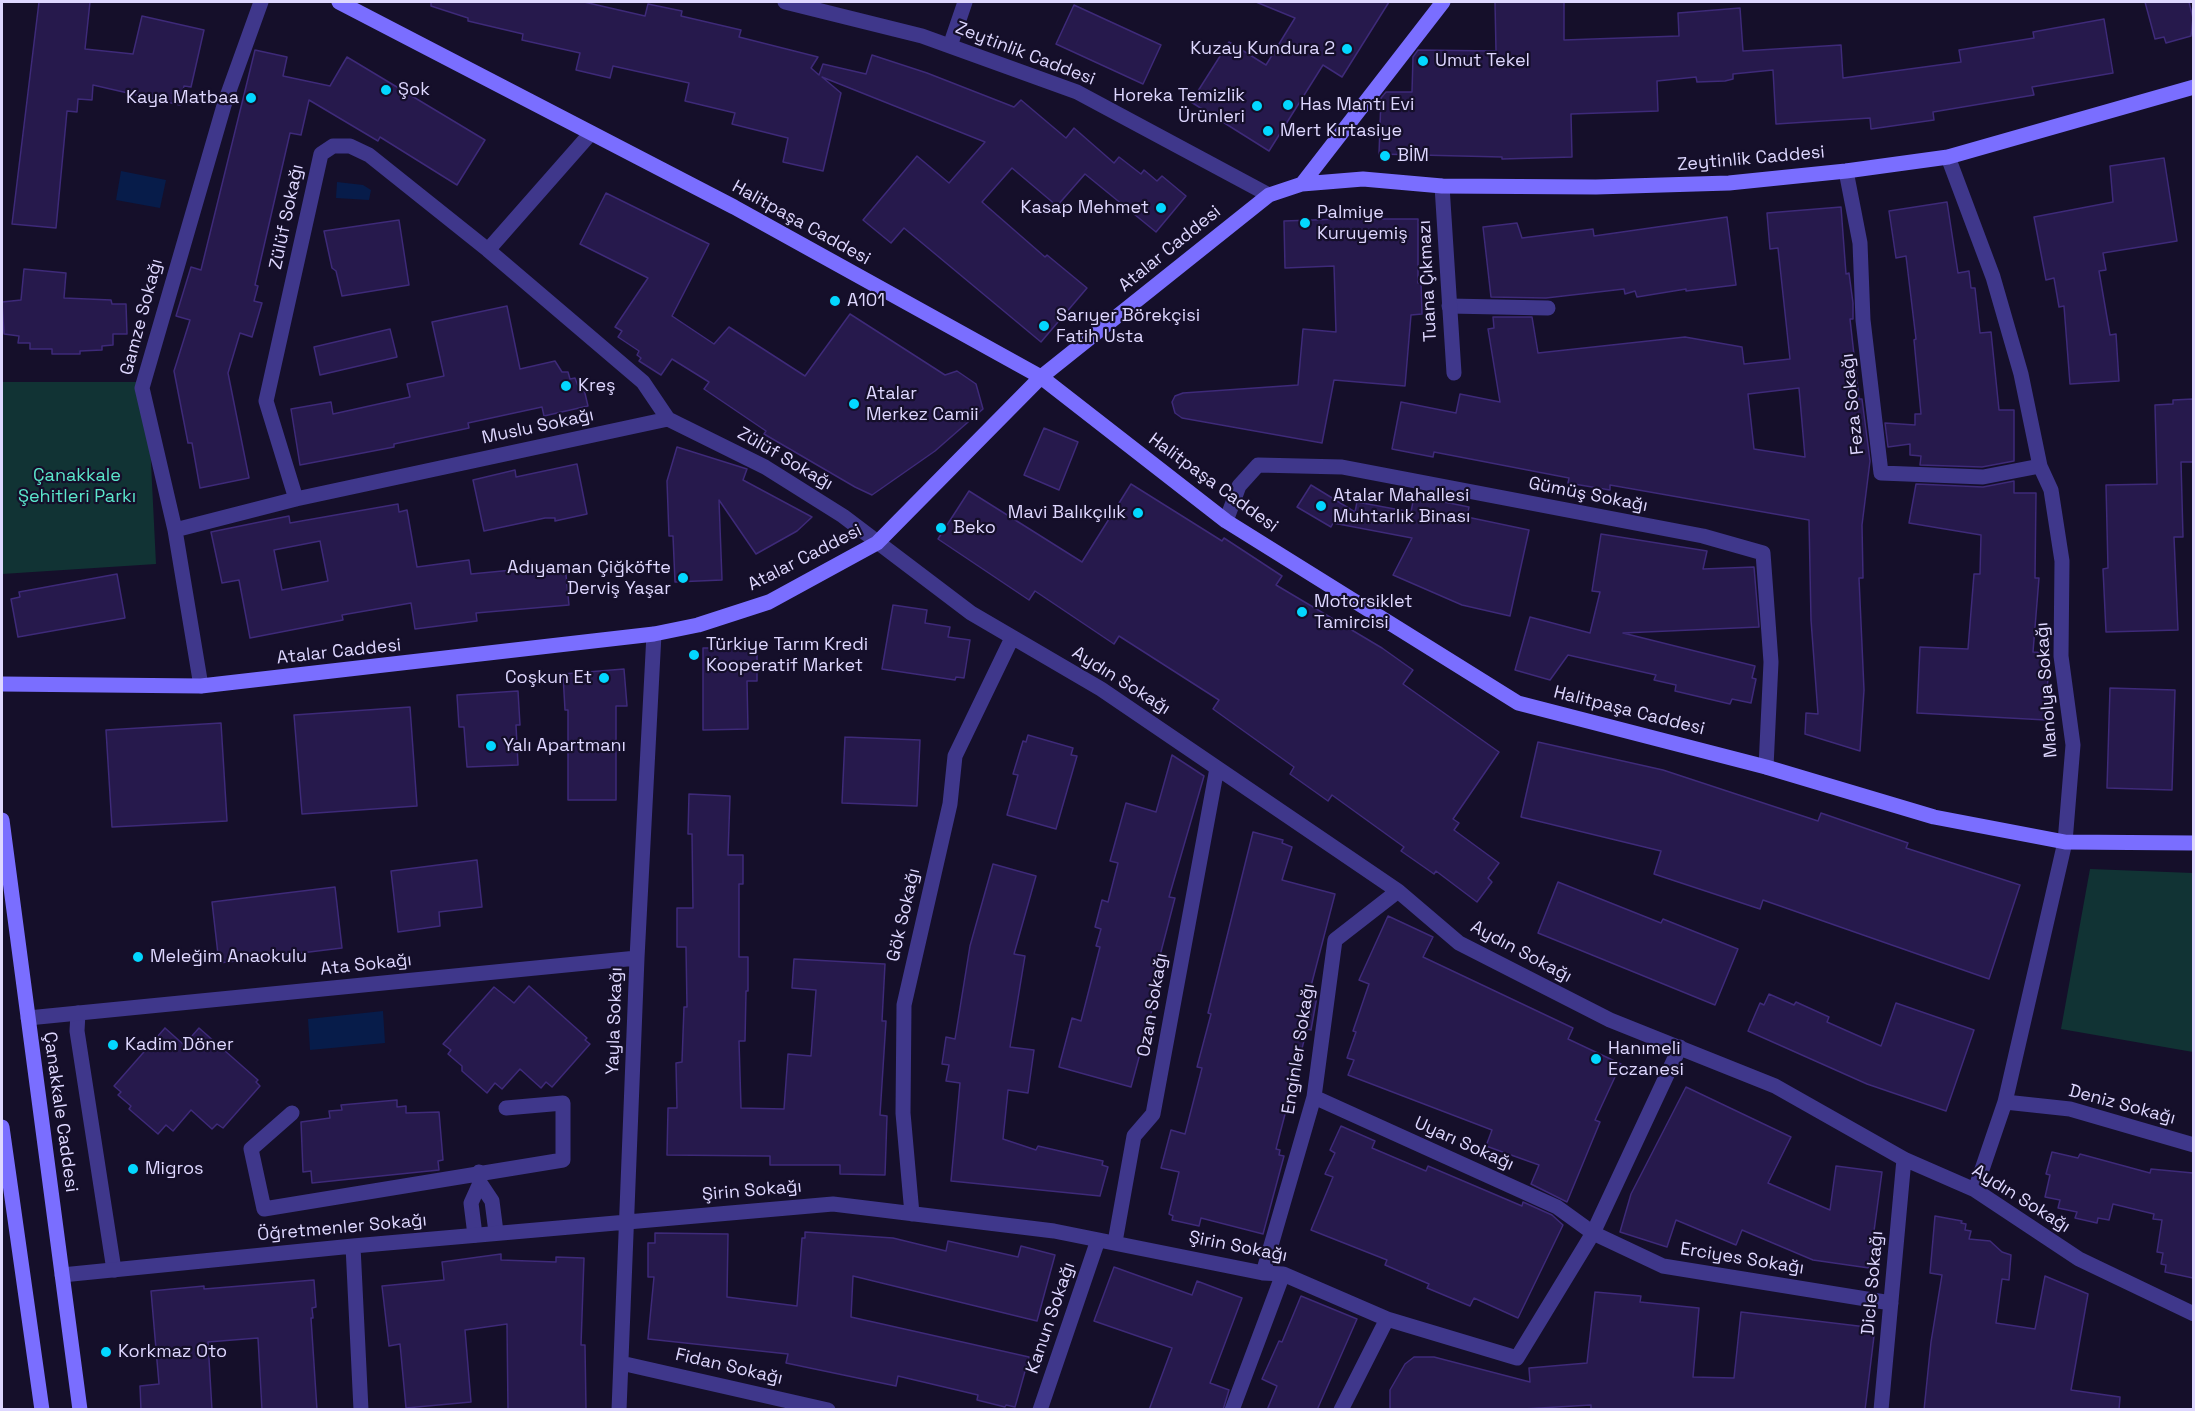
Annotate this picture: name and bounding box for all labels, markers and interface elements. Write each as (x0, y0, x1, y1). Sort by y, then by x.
street label: Zeytinlik Caddesi (952, 17, 1098, 91)
place label: Kuzay Kundura 2 (1190, 38, 1335, 60)
marker: Kuzay Kundura 2 (1340, 42, 1354, 56)
place label: Umut Tekel (1435, 50, 1530, 72)
marker: Umut Tekel (1416, 54, 1430, 68)
place label: Şok (398, 79, 430, 101)
marker: Şok (379, 83, 393, 97)
place label: Horeka Temizlik Ürünleri (1113, 85, 1245, 128)
place label: Kaya Matbaa (126, 87, 239, 109)
marker: Kaya Matbaa (244, 91, 258, 105)
place label: Has Mantı Evi (1300, 94, 1414, 116)
marker: Has Mantı Evi (1281, 98, 1295, 112)
marker: Horeka Temizlik Ürünleri (1250, 99, 1264, 113)
place label: Mert Kırtasiye (1280, 120, 1402, 142)
marker: Mert Kırtasiye (1261, 124, 1275, 138)
street label: Zeytinlik Caddesi (1676, 142, 1826, 176)
place label: BİM (1397, 145, 1429, 167)
marker: BİM (1378, 149, 1392, 163)
street label: Zülüf Sokağı (265, 162, 309, 272)
street label: Halitpaşa Caddesi (728, 176, 874, 270)
place label: Kasap Mehmet (1020, 197, 1149, 219)
street label: Atalar Caddesi (1115, 201, 1225, 297)
marker: Kasap Mehmet (1154, 201, 1168, 215)
place label: Palmiye Kuruyemiş (1317, 202, 1408, 244)
marker: Palmiye Kuruyemiş (1298, 216, 1312, 230)
street label: Tuana Çıkmazı (1414, 220, 1442, 342)
street label: Gamze Sokağı (116, 256, 168, 378)
place label: A101 (847, 290, 885, 312)
marker: A101 (828, 294, 842, 308)
place label: Sarıyer Börekçisi Fatih Usta (1056, 305, 1200, 348)
marker: Sarıyer Börekçisi Fatih Usta (1037, 319, 1051, 333)
street label: Feza Sokağı (1837, 352, 1869, 456)
place label: Kreş (578, 375, 616, 397)
marker: Kreş (559, 379, 573, 393)
place label: Atalar Merkez Camii (866, 383, 979, 426)
marker: Atalar Merkez Camii (847, 397, 861, 411)
street label: Muslu Sokağı (480, 405, 596, 449)
street label: Zülüf Sokağı (733, 423, 837, 495)
street label: Halitpaşa Caddesi (1144, 429, 1282, 537)
park label: Çanakkale Şehitleri Parkı (18, 465, 136, 508)
street label: Gümüş Sokağı (1527, 473, 1649, 517)
place label: Atalar Mahallesi Muhtarlık Binası (1333, 485, 1470, 528)
marker: Atalar Mahallesi Muhtarlık Binası (1314, 499, 1328, 513)
place label: Mavi Balıkçılık (1008, 502, 1126, 524)
marker: Mavi Balıkçılık (1131, 506, 1145, 520)
place label: Beko (953, 517, 996, 539)
street label: Atalar Caddesi (744, 520, 866, 596)
marker: Beko (934, 521, 948, 535)
place label: Adıyaman Çiğköfte Derviş Yaşar (507, 557, 671, 600)
marker: Adıyaman Çiğköfte Derviş Yaşar (676, 571, 690, 585)
place label: Motorsiklet Tamircisi (1314, 591, 1413, 634)
marker: Motorsiklet Tamircisi (1295, 605, 1309, 619)
street label: Manolya Sokağı (2031, 621, 2063, 759)
place label: Türkiye Tarım Kredi Kooperatif Market (706, 634, 868, 676)
street label: Atalar Caddesi (276, 635, 402, 669)
street label: Aydın Sokağı (1068, 642, 1174, 720)
marker: Türkiye Tarım Kredi Kooperatif Market (687, 648, 701, 662)
place label: Coşkun Et (505, 667, 592, 689)
marker: Coşkun Et (597, 671, 611, 685)
street label: Halitpaşa Caddesi (1551, 682, 1707, 740)
place label: Yalı Apartmanı (503, 735, 626, 757)
marker: Yalı Apartmanı (484, 739, 498, 753)
street label: Gök Sokağı (883, 866, 925, 964)
street label: Aydın Sokağı (1467, 916, 1575, 988)
place label: Meleğim Anaokulu (150, 946, 307, 968)
street label: Ata Sokağı (319, 949, 413, 981)
marker: Meleğim Anaokulu (131, 950, 145, 964)
street label: Ozan Sokağı (1133, 951, 1173, 1059)
street label: Yayla Sokağı (602, 967, 628, 1075)
street label: Enginler Sokağı (1278, 982, 1320, 1116)
street label: Çanakkale Caddesi (38, 1030, 82, 1194)
place label: Kadim Döner (125, 1034, 234, 1056)
marker: Kadim Döner (106, 1038, 120, 1052)
place label: Hanımeli Eczanesi (1608, 1038, 1684, 1080)
marker: Hanımeli Eczanesi (1589, 1052, 1603, 1066)
street label: Deniz Sokağı (2066, 1080, 2178, 1130)
street label: Uyarı Sokağı (1411, 1112, 1517, 1176)
place label: Migros (145, 1158, 204, 1180)
street label: Aydın Sokağı (1968, 1160, 2074, 1238)
marker: Migros (126, 1162, 140, 1176)
street label: Şirin Sokağı (701, 1176, 803, 1206)
street label: Öğretmenler Sokağı (256, 1210, 428, 1246)
street label: Şirin Sokağı (1187, 1227, 1289, 1267)
street label: Dicle Sokağı (1858, 1230, 1888, 1336)
street label: Erciyes Sokağı (1678, 1239, 1806, 1279)
street label: Kanun Sokağı (1022, 1259, 1080, 1377)
place label: Korkmaz Oto (118, 1341, 227, 1363)
street label: Fidan Sokağı (673, 1344, 785, 1390)
marker: Korkmaz Oto (99, 1345, 113, 1359)

